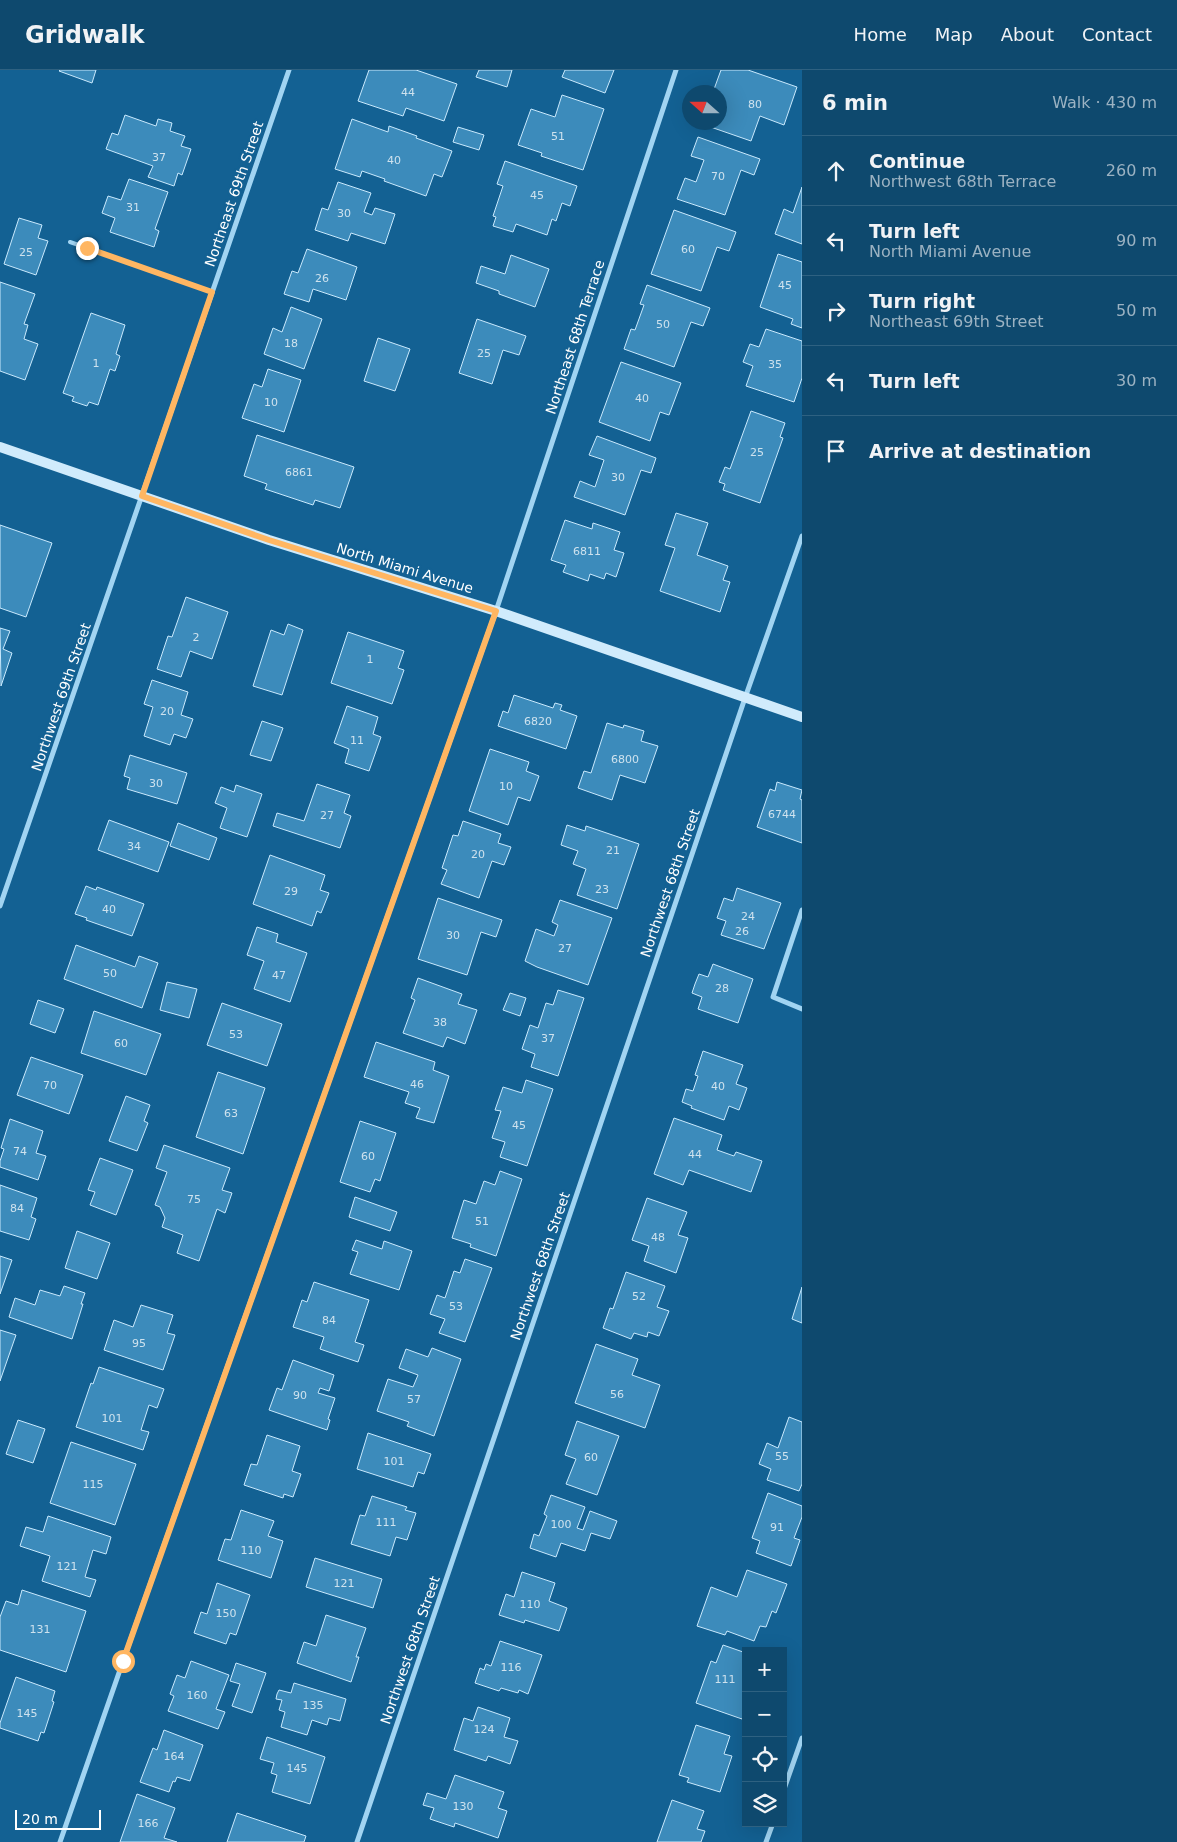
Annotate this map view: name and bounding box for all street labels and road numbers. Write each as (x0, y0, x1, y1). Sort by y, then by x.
street label: Northeast 69th Street (202, 119, 267, 269)
street label: Northeast 68th Terrace (542, 258, 608, 416)
street label: North Miami Avenue (335, 540, 475, 596)
street label: Northwest 69th Street (28, 620, 94, 773)
street label: Northwest 68th Street (637, 806, 703, 959)
street label: Northwest 68th Street (507, 1189, 573, 1342)
street label: Northwest 68th Street (377, 1573, 443, 1726)

